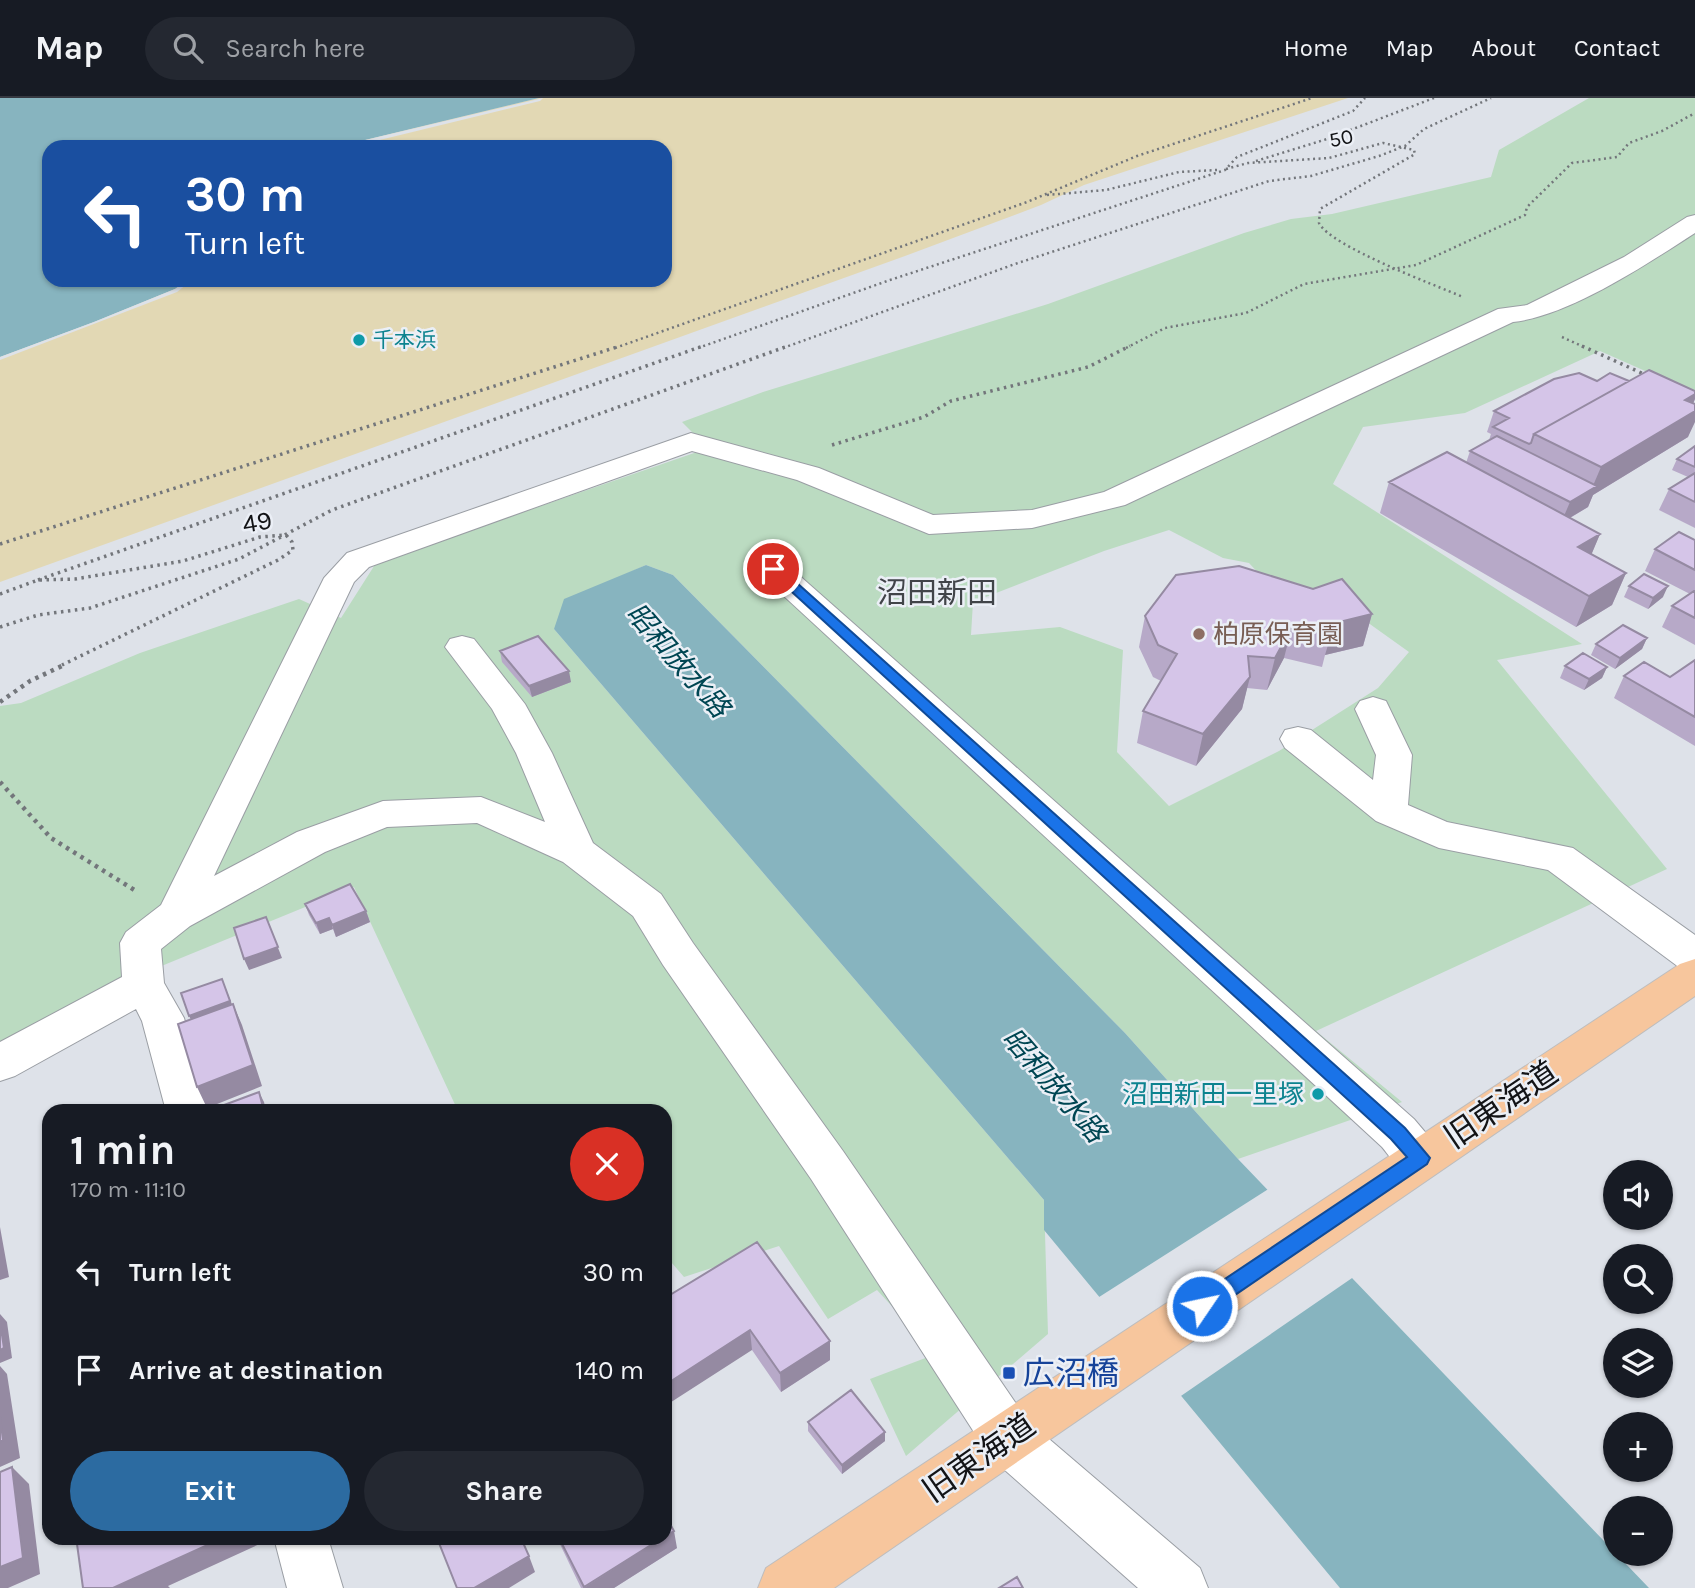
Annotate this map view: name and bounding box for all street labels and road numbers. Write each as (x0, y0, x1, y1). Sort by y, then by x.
street label: 50 (1326, 124, 1356, 152)
street label: 49 (240, 504, 274, 540)
street label: 旧東海道 (1438, 1054, 1564, 1156)
street label: 旧東海道 (916, 1406, 1042, 1510)

